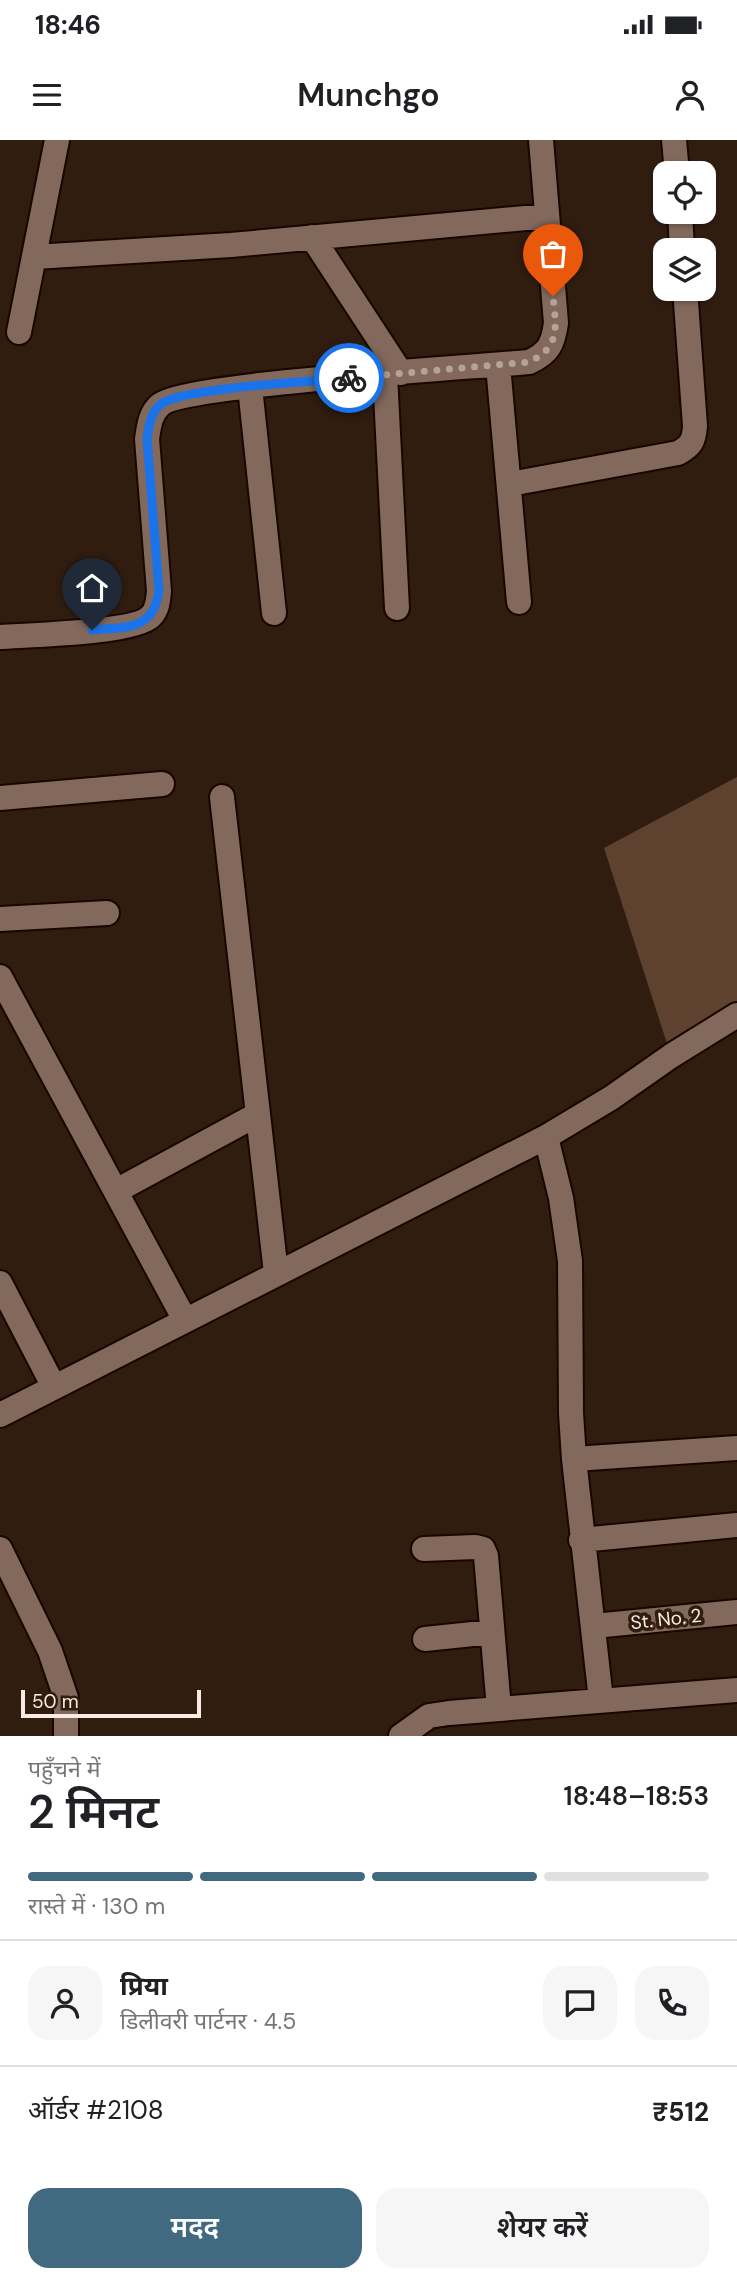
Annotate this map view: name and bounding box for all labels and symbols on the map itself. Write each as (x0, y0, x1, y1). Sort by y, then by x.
pin (523, 224, 583, 296)
courier (314, 343, 384, 413)
pin (62, 558, 122, 630)
street label: St. No. 2 (629, 1603, 703, 1635)
scale bar (21, 1687, 201, 1719)

